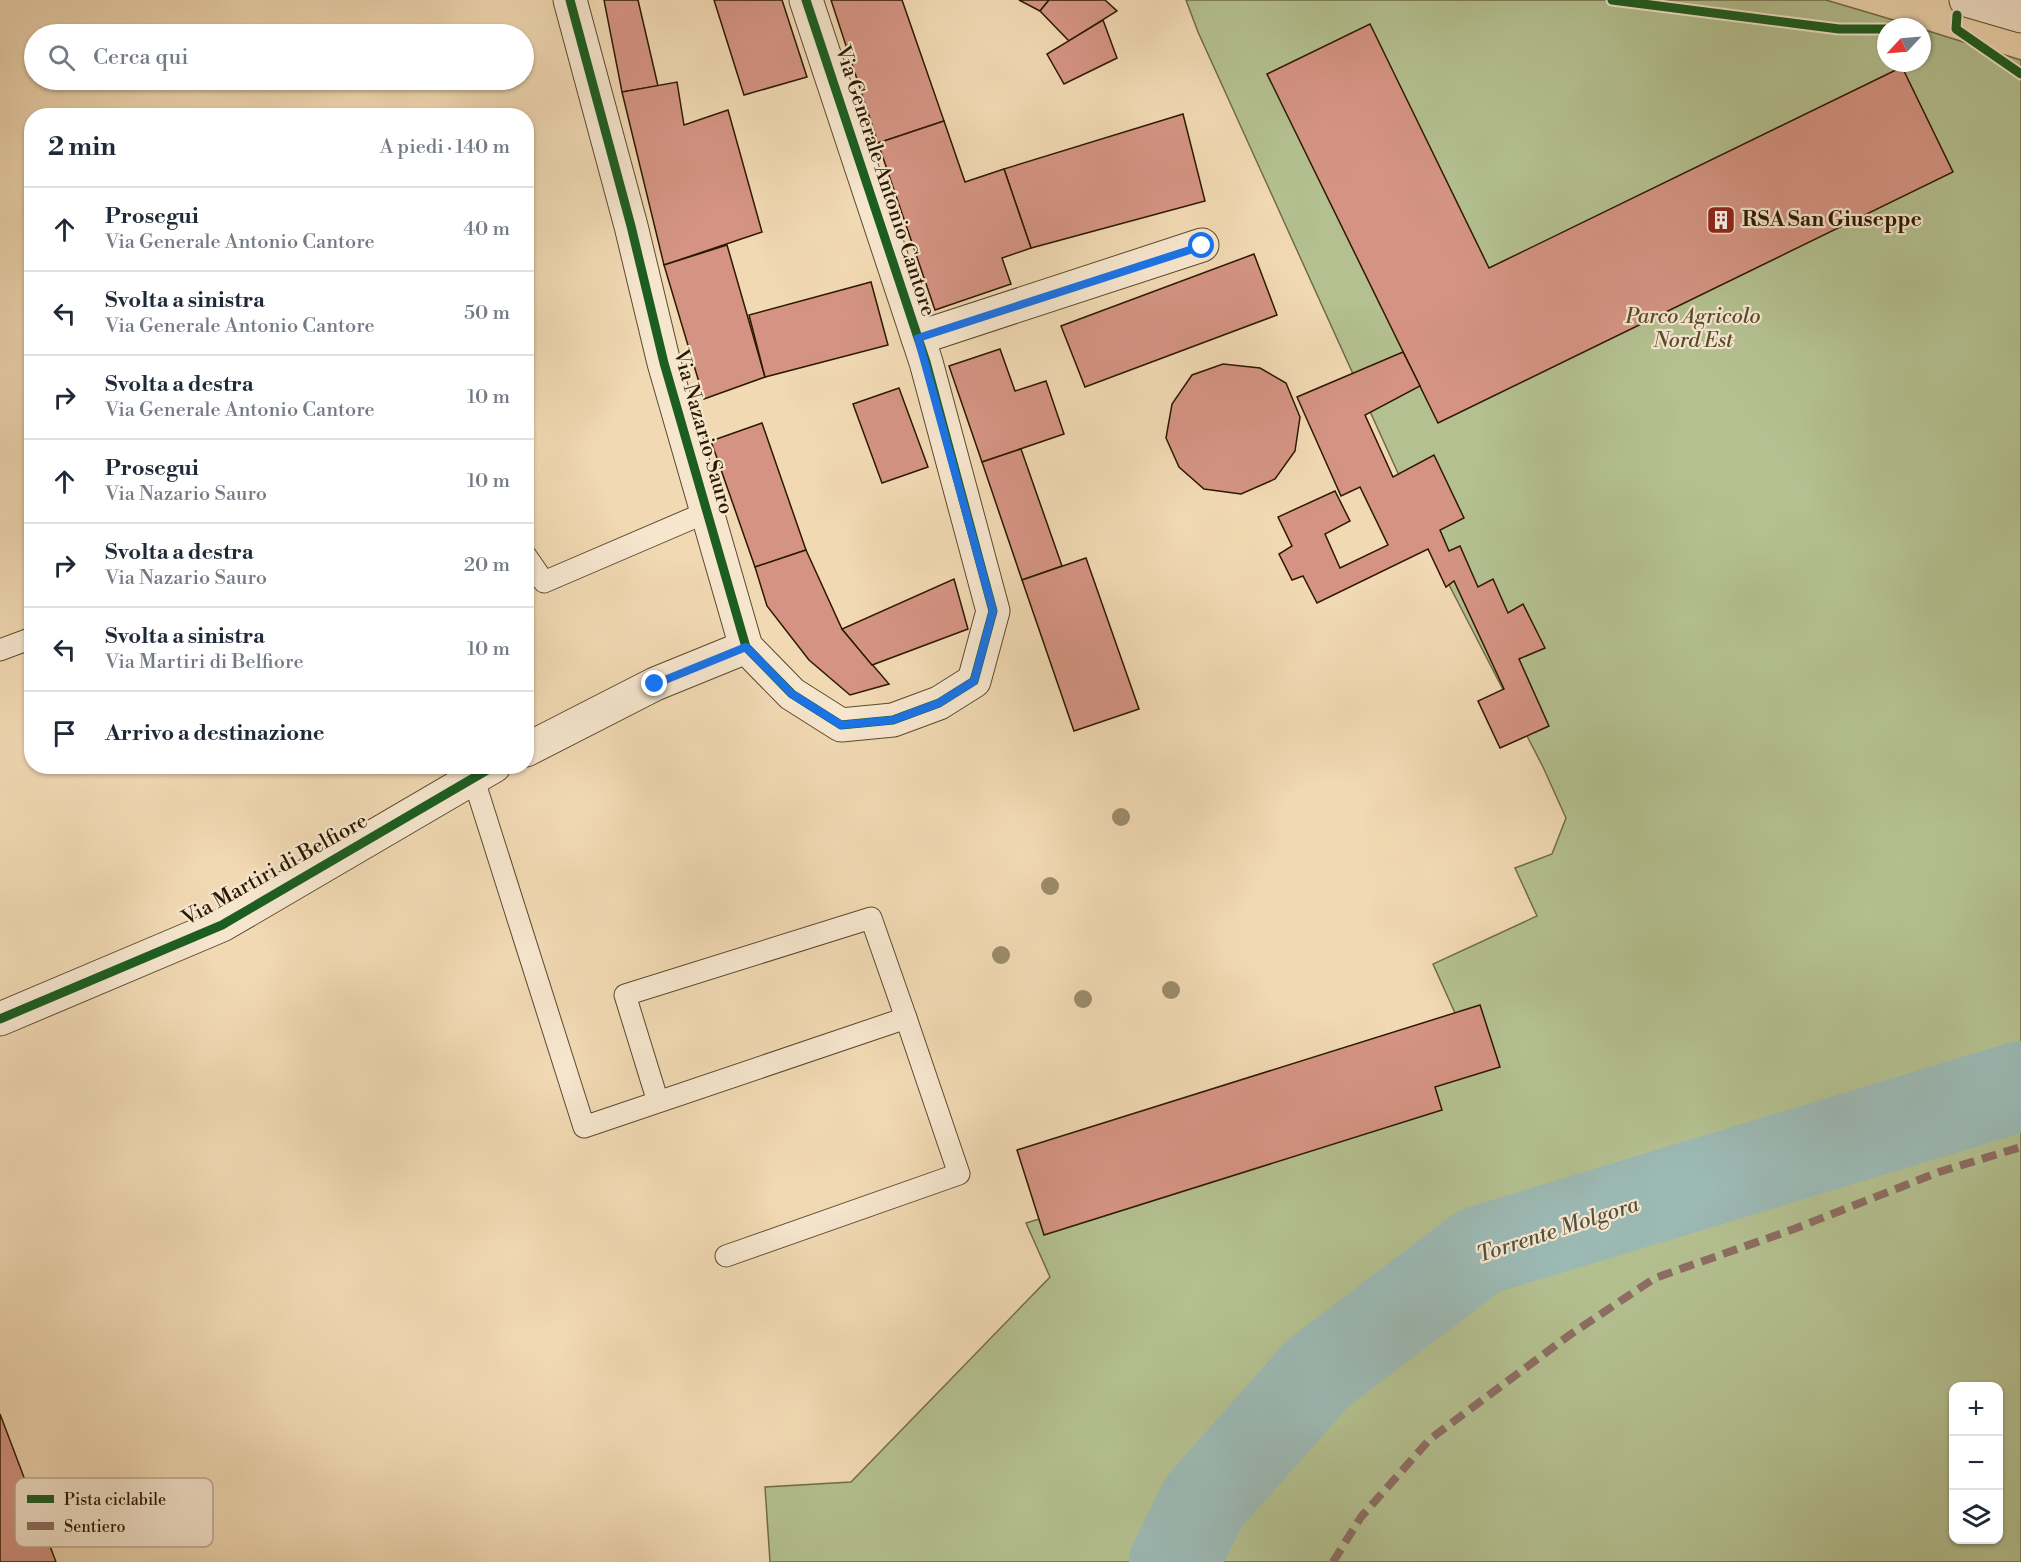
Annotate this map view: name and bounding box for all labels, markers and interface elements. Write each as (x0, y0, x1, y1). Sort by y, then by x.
north arrow (1877, 18, 1931, 72)
search box (24, 24, 534, 90)
icon: search (45, 41, 78, 74)
street label: Via Generale Antonio Cantore (829, 41, 941, 320)
text: Cerca qui (93, 44, 189, 71)
text: 2 min (48, 131, 116, 163)
text: A piedi · 140 m (380, 135, 510, 160)
text: Prosegui (105, 203, 199, 230)
building icon: RSA San Giuseppe (1705, 204, 1737, 236)
place label: RSA San Giuseppe (1742, 207, 1922, 233)
icon: ahead (48, 213, 81, 246)
text: 40 m (463, 217, 510, 242)
text: Via Generale Antonio Cantore (105, 230, 375, 255)
route start (1188, 232, 1214, 258)
text: Svolta a sinistra (105, 287, 265, 314)
icon: left (48, 297, 81, 330)
text: 50 m (464, 301, 510, 326)
park label: Parco Agricolo Nord Est (1625, 304, 1760, 354)
text: Via Generale Antonio Cantore (105, 314, 375, 339)
street label: Via Nazario Sauro (667, 346, 739, 517)
text: Svolta a destra (105, 371, 254, 398)
icon: right (48, 381, 81, 414)
text: 10 m (467, 385, 510, 410)
text: Via Generale Antonio Cantore (105, 398, 375, 423)
text: Prosegui (105, 455, 199, 482)
icon: ahead (48, 465, 81, 498)
text: 10 m (467, 469, 510, 494)
text: Via Nazario Sauro (105, 482, 267, 507)
text: Svolta a destra (105, 539, 254, 566)
icon: right (48, 549, 81, 582)
text: 20 m (464, 553, 510, 578)
text: Via Nazario Sauro (105, 566, 267, 591)
text: Svolta a sinistra (105, 623, 265, 650)
icon: left (48, 633, 81, 666)
text: 10 m (467, 637, 510, 662)
text: Via Martiri di Belfiore (105, 650, 304, 675)
route end (641, 670, 667, 696)
icon: arrive (48, 717, 81, 750)
text: Arrivo a destinazione (105, 720, 325, 747)
street label: Via Martiri di Belfiore (177, 808, 373, 932)
water label: Torrente Molgora (1473, 1191, 1643, 1269)
map controls (1949, 1382, 2003, 1544)
button: + (1949, 1382, 2003, 1436)
button: − (1949, 1436, 2003, 1490)
legend (15, 1478, 213, 1547)
text: Pista ciclabile (64, 1490, 166, 1510)
button: layers (1949, 1490, 2003, 1544)
text: Sentiero (64, 1517, 126, 1537)

